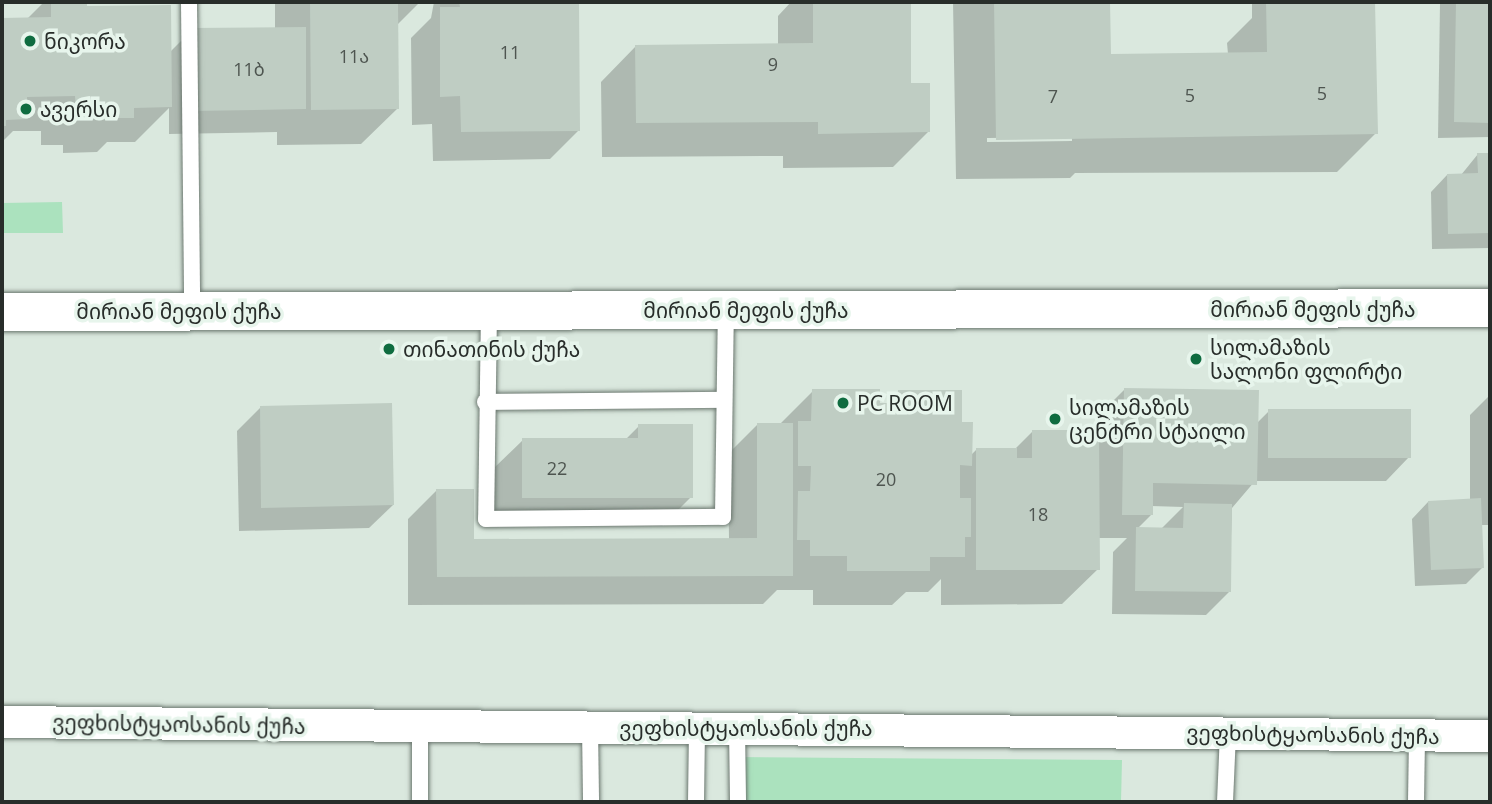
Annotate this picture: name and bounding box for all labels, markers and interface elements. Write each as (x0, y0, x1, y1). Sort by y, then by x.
place label: ნიკორა (44, 28, 126, 54)
marker: ნიკორა (22, 33, 38, 49)
house number: 11 (500, 41, 520, 63)
house number: 11ა (339, 45, 369, 67)
house number: 9 (768, 53, 778, 75)
house number: 11ბ (233, 58, 265, 80)
house number: 5 (1317, 82, 1327, 104)
house number: 5 (1185, 84, 1195, 106)
house number: 7 (1048, 85, 1058, 107)
place label: ავერსი (40, 96, 117, 122)
marker: ავერსი (18, 101, 34, 117)
street label: მირიან მეფის ქუჩა (1210, 296, 1416, 322)
street label: მირიან მეფის ქუჩა (643, 297, 849, 323)
street label: მირიან მეფის ქუჩა (76, 298, 282, 324)
place label: სილამაზის სალონი ფლირტი (1210, 334, 1402, 384)
place label: თინათინის ქუჩა (403, 336, 580, 362)
marker: თინათინის ქუჩა (381, 341, 397, 357)
marker: სილამაზის სალონი ფლირტი (1188, 351, 1204, 367)
place label: PC ROOM (857, 390, 953, 416)
place label: სილამაზის ცენტრი სტაილი (1069, 394, 1246, 444)
marker: PC ROOM (835, 395, 851, 411)
marker: სილამაზის ცენტრი სტაილი (1047, 411, 1063, 427)
house number: 22 (547, 457, 567, 479)
house number: 20 (876, 468, 896, 490)
house number: 18 (1028, 503, 1048, 525)
street label: ვეფხისტყაოსანის ქუჩა (52, 709, 306, 739)
street label: ვეფხისტყაოსანის ქუჩა (619, 715, 873, 741)
street label: ვეფხისტყაოსანის ქუჩა (1186, 719, 1440, 749)

